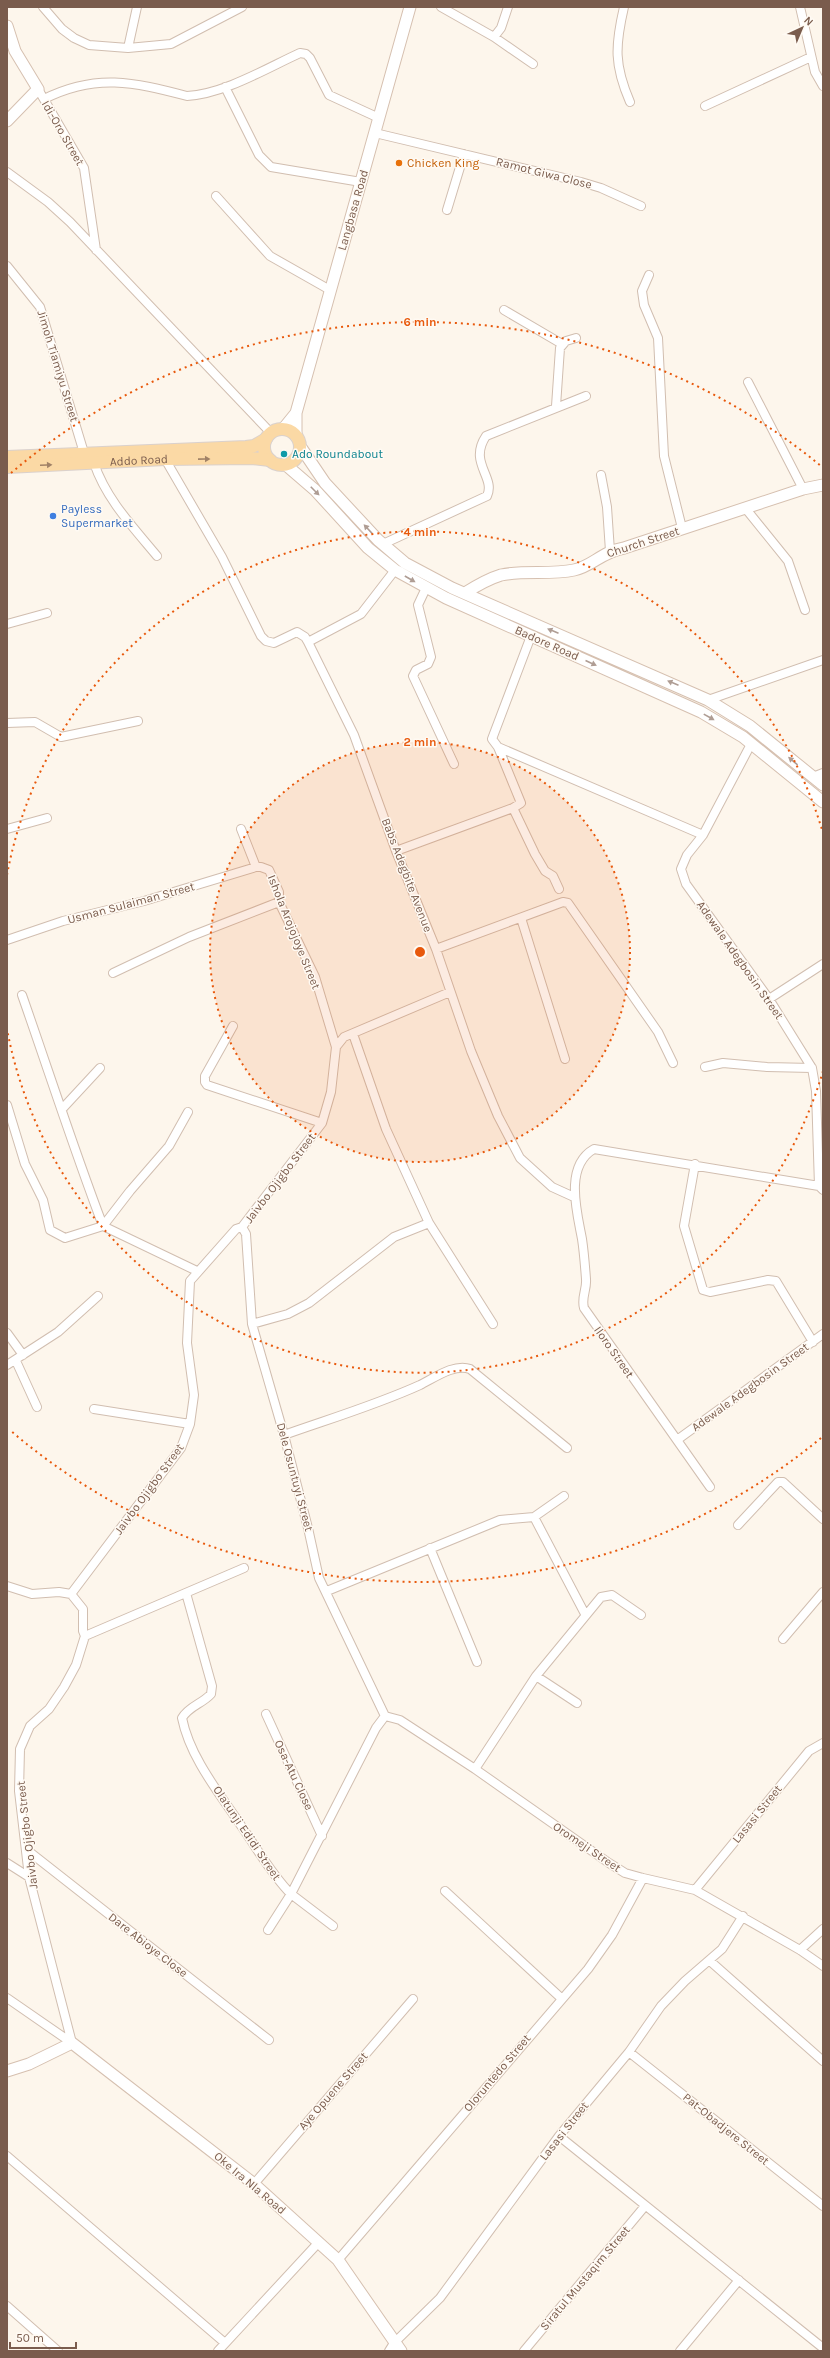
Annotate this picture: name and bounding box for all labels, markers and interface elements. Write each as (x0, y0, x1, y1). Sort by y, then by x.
north arrow (782, 8, 822, 48)
text: N (801, 14, 816, 29)
street label: Idi-Oro Street (39, 98, 87, 168)
street label: Ramot Giwa Close (495, 154, 593, 192)
place label: Chicken King (407, 156, 479, 170)
marker: Chicken King (394, 158, 404, 168)
street label: Langbasa Road (335, 168, 371, 252)
street label: Jimoh Tiamiyu Street (34, 309, 82, 424)
text: 6 min (403, 315, 437, 329)
place label: Ado Roundabout (292, 447, 383, 461)
marker: Ado Roundabout (279, 449, 289, 459)
street label: Addo Road (109, 452, 168, 469)
one-way arrow (198, 455, 210, 462)
one-way arrow (40, 462, 52, 469)
one-way arrow (310, 486, 320, 496)
place label: Payless Supermarket (61, 502, 133, 530)
marker: Payless Supermarket (48, 511, 58, 521)
one-way arrow (363, 524, 373, 534)
street label: Church Street (605, 524, 681, 560)
text: 4 min (404, 525, 436, 539)
one-way arrow (404, 576, 416, 583)
street label: Badore Road (513, 623, 581, 663)
one-way arrow (548, 628, 559, 634)
one-way arrow (586, 660, 598, 666)
one-way arrow (667, 680, 678, 686)
one-way arrow (704, 714, 715, 720)
text: 2 min (403, 735, 437, 749)
one-way arrow (787, 756, 798, 765)
street label: Babs Adegbite Avenue (379, 816, 435, 934)
street label: Ishola Arojojoye Street (265, 873, 324, 992)
street label: Usman Sulaiman Street (66, 879, 197, 927)
street label: Adewale Adegbosin Street (694, 898, 787, 1022)
centre of rings (413, 945, 427, 959)
street label: Jaivbo Ojigbo Street (242, 1130, 319, 1226)
street label: Iloro Street (591, 1323, 637, 1381)
street label: Adewale Adegbosin Street (689, 1340, 812, 1434)
street label: Dele Osuntuyi Street (274, 1421, 316, 1533)
street label: Jaivbo Ojigbo Street (111, 1440, 187, 1537)
street label: Osa-Atu Close (272, 1738, 316, 1812)
street label: Jaivbo Ojigbo Street (13, 1780, 41, 1890)
street label: Lasasi Street (729, 1782, 785, 1846)
street label: Olatunji Edidi Street (210, 1783, 284, 1883)
street label: Oromeji Street (550, 1819, 624, 1875)
street label: Dare Abioye Close (106, 1910, 190, 1980)
street label: Oloruntedo Street (461, 2031, 534, 2115)
street label: Aye Opuene Street (295, 2049, 371, 2133)
street label: Pat-Obadjere Street (680, 2090, 772, 2168)
street label: Lasasi Street (537, 2098, 592, 2163)
street label: Oke Ira Nla Road (211, 2149, 289, 2217)
street label: Siratul Mustaqim Street (537, 2222, 633, 2333)
scale bar (10, 2324, 76, 2350)
text: 50 m (16, 2331, 44, 2345)

